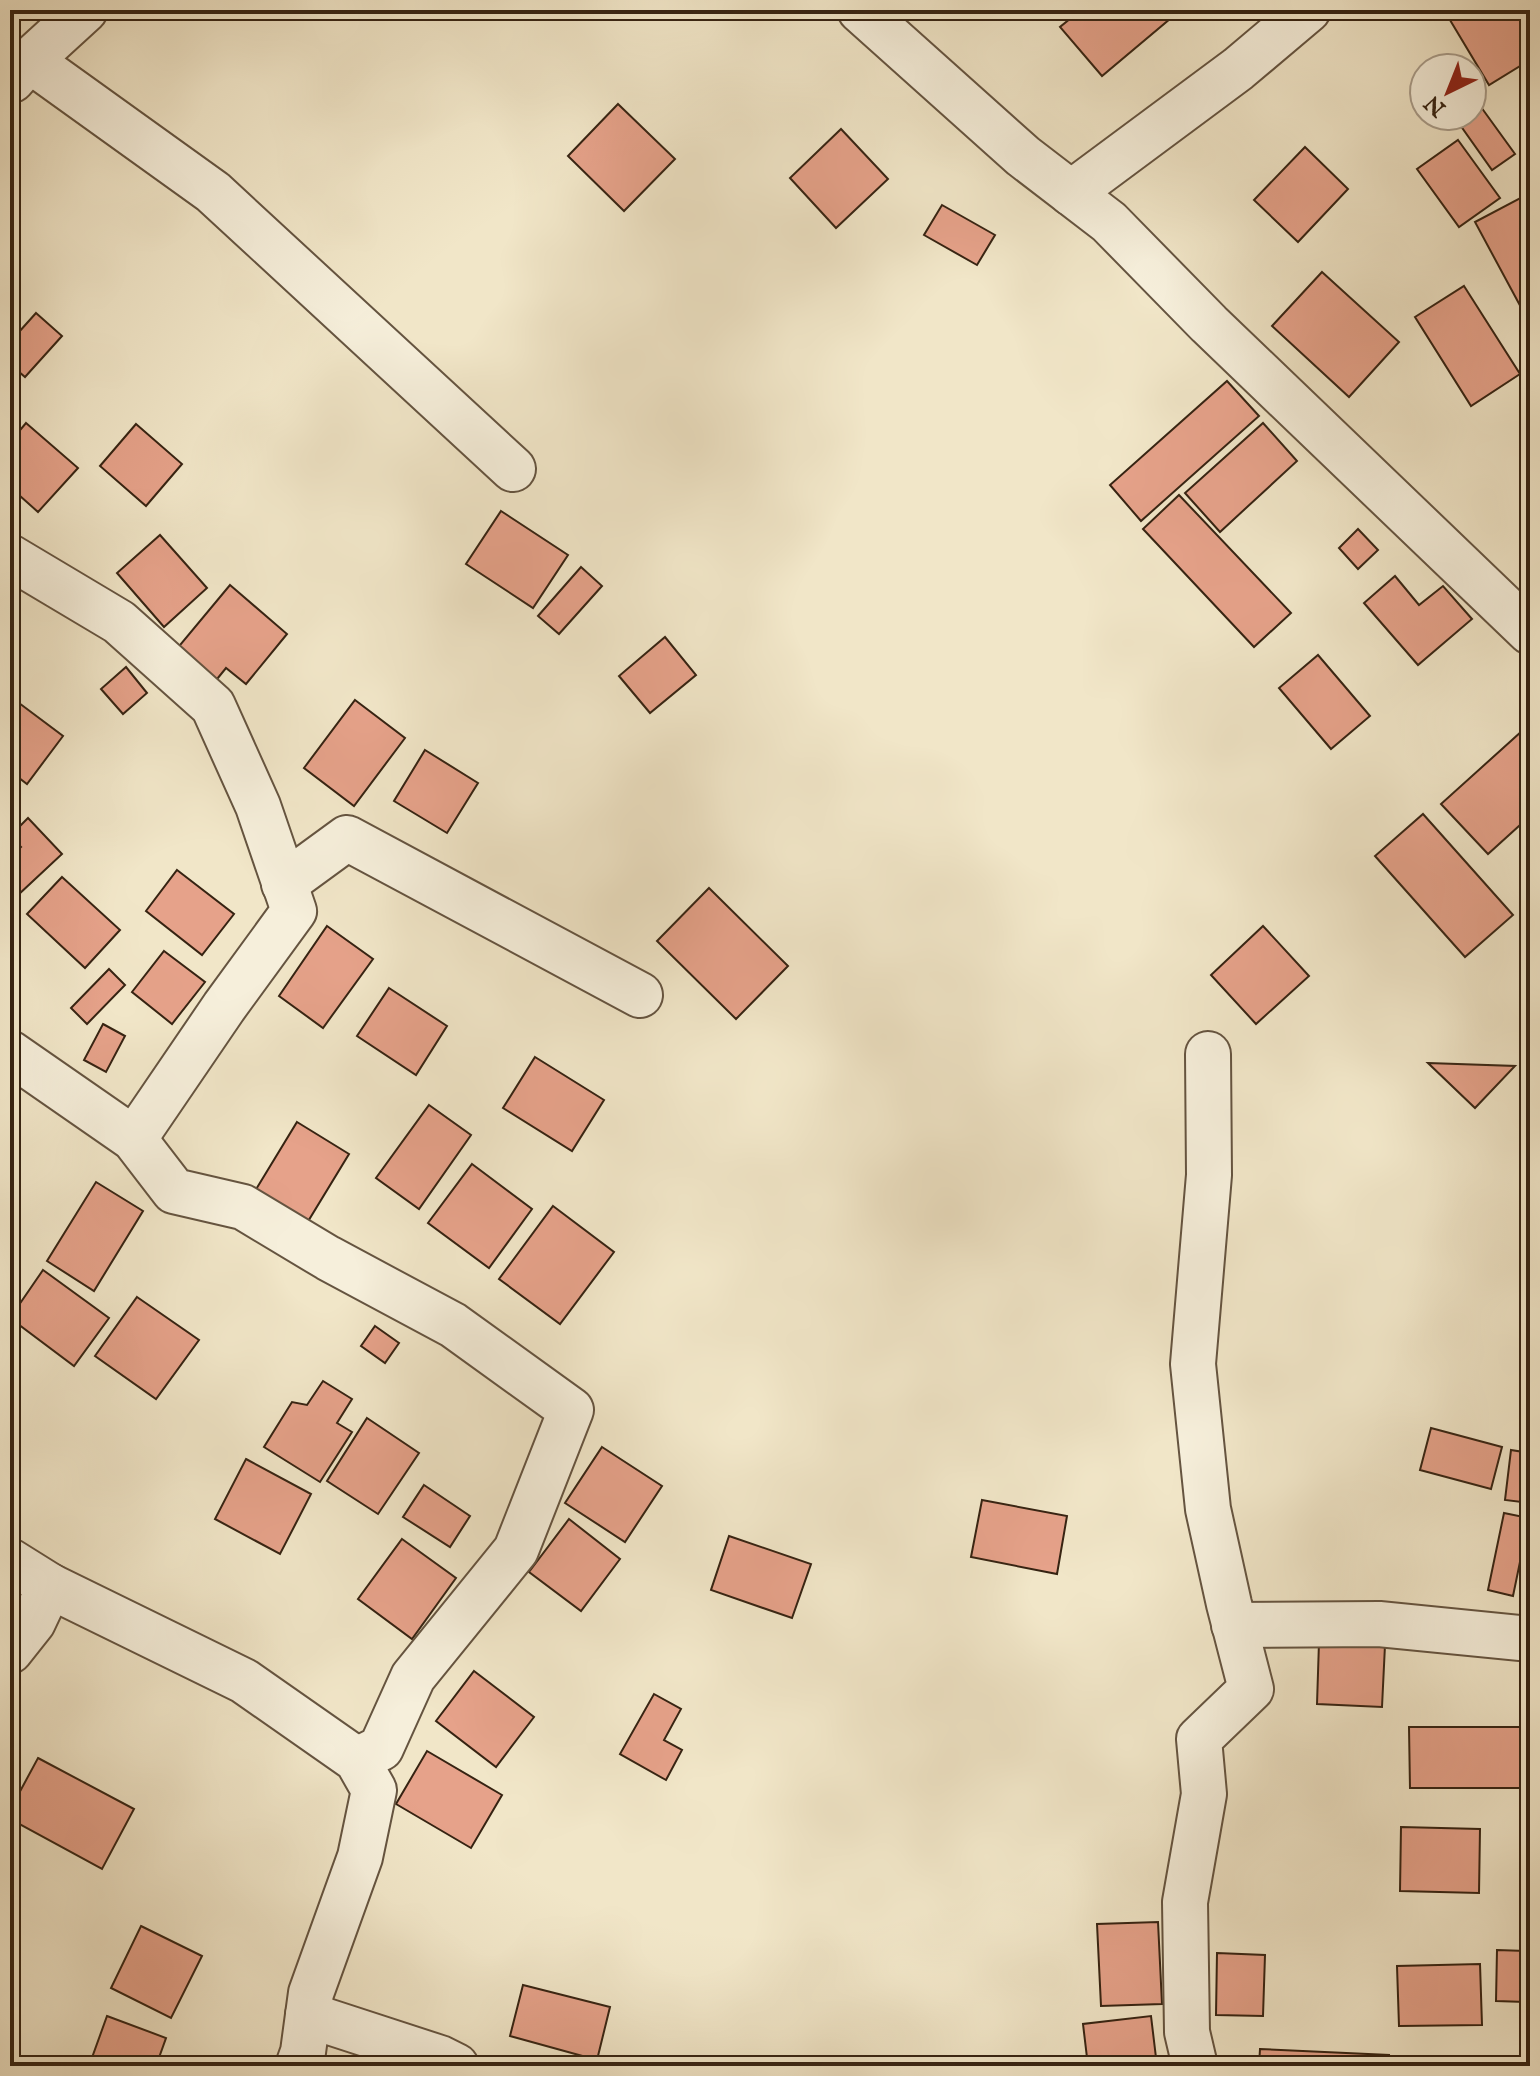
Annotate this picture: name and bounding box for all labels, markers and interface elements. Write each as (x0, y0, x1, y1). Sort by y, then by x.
north arrow (1408, 52, 1488, 132)
text: N (1419, 88, 1453, 123)

